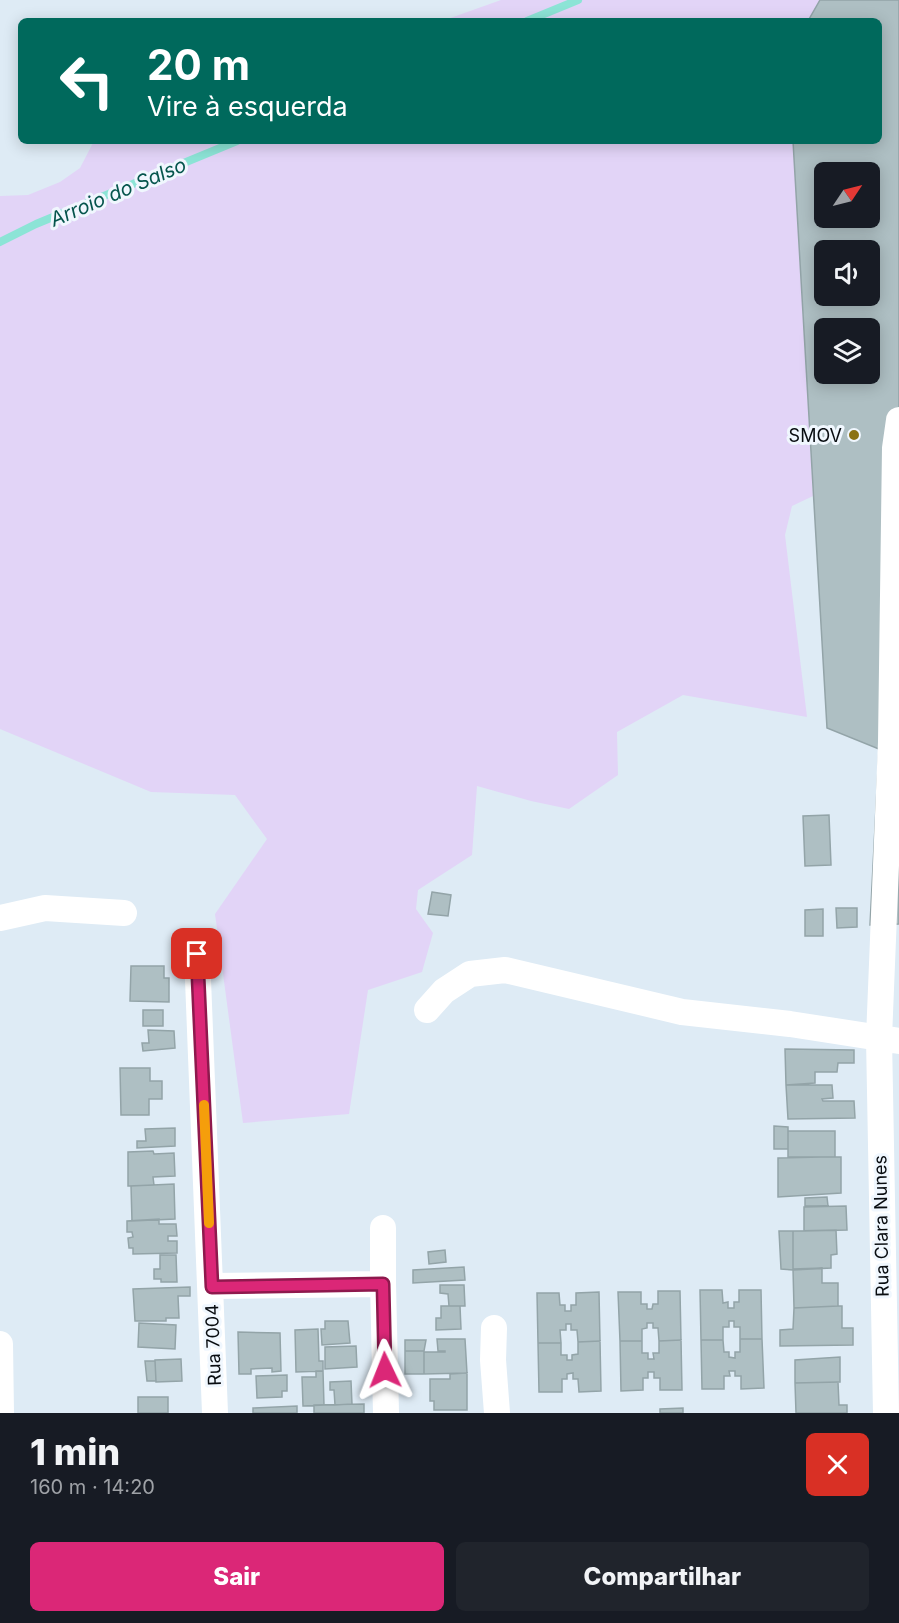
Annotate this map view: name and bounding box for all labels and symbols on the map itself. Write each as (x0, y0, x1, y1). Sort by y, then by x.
water label: Arroio do Salso (45, 152, 190, 232)
north arrow (814, 162, 880, 228)
place label: SMOV (789, 425, 842, 446)
marker: SMOV (847, 428, 861, 442)
pin (171, 928, 222, 979)
street label: Rua Clara Nunes (869, 1155, 893, 1297)
street label: Rua 7004 (201, 1304, 225, 1386)
position arrow (353, 1338, 417, 1402)

